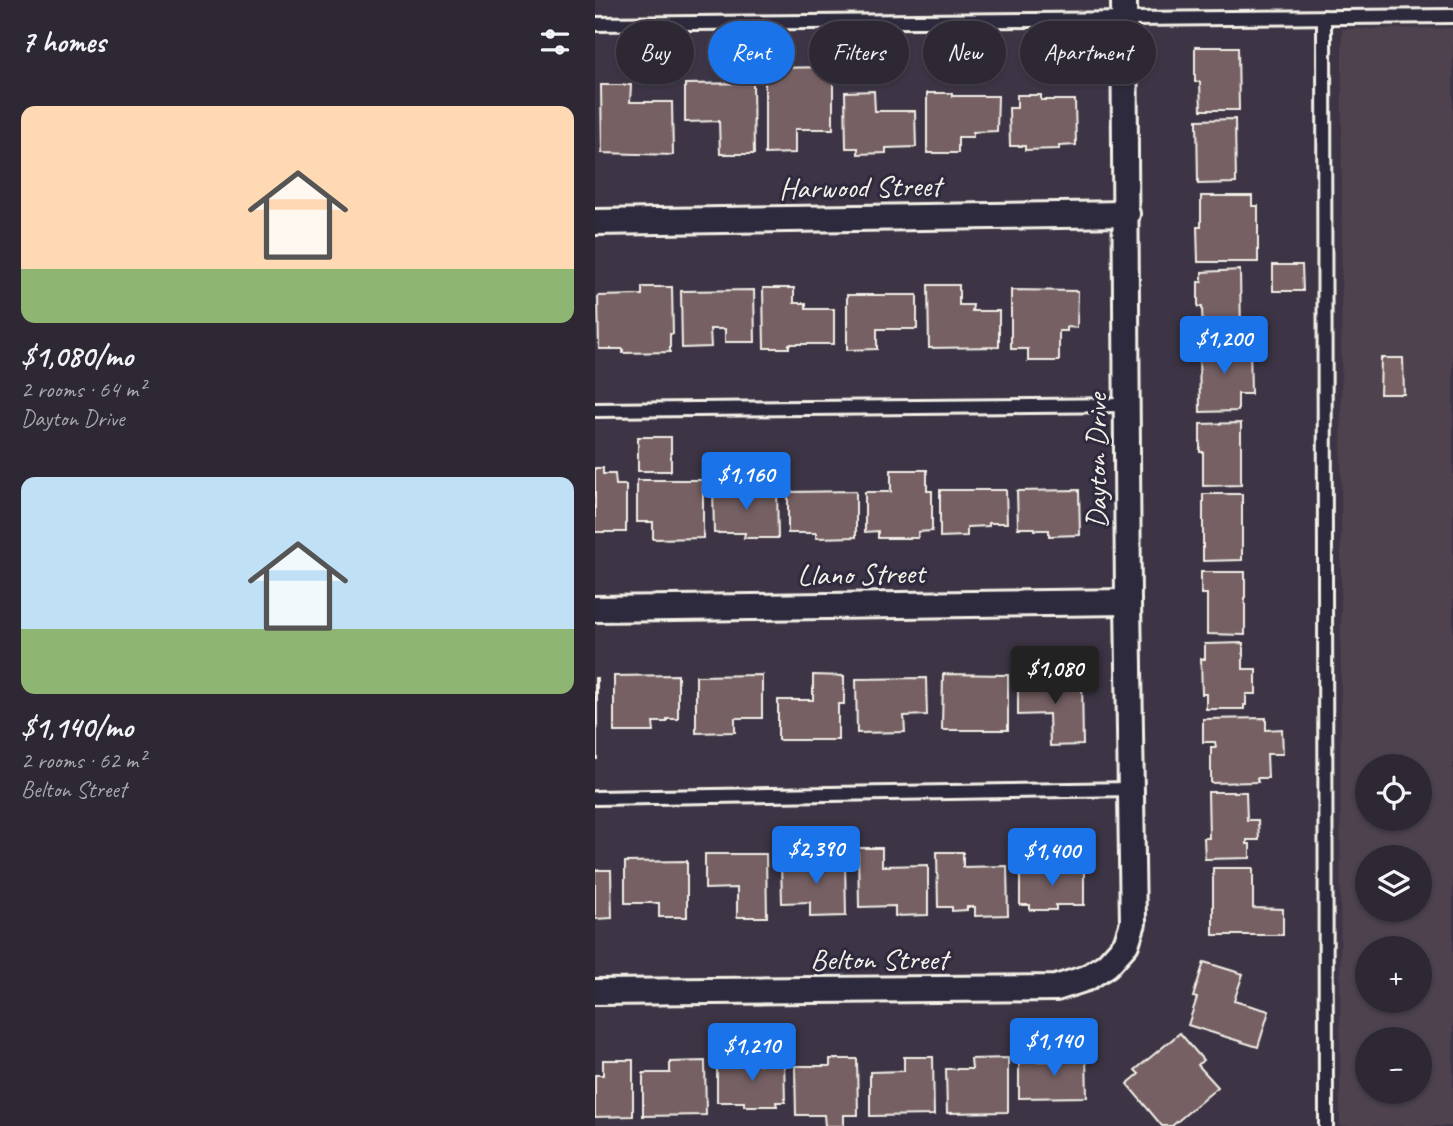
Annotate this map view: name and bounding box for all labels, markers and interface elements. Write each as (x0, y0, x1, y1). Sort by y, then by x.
chip: Buy (616, 21, 694, 84)
chip: Rent (708, 21, 795, 84)
chip: Filters (809, 21, 909, 84)
chip: New (923, 21, 1006, 84)
chip: Apartment (1020, 21, 1156, 84)
text: 7 homes (21, 23, 106, 61)
icon: filters (536, 23, 574, 61)
icon: home (235, 152, 361, 278)
street label: Harwood Street (779, 167, 945, 207)
pin: $1,200 (1167, 316, 1281, 376)
text: $1,200 (1196, 324, 1252, 353)
text: $1,080/mo (21, 337, 133, 375)
text: 2 rooms · 64 m² (21, 375, 145, 404)
street label: Dayton Drive (1077, 391, 1115, 529)
text: Dayton Drive (21, 404, 125, 433)
pin: $1,160 (689, 452, 803, 512)
text: $1,160 (718, 460, 774, 489)
icon: home (235, 523, 361, 649)
street label: Llano Street (797, 554, 928, 594)
pin: $1,080 (998, 646, 1112, 706)
text: $1,080 (1027, 654, 1083, 683)
text: $1,140/mo (21, 708, 133, 746)
text: 2 rooms · 62 m² (21, 746, 145, 775)
map controls (1355, 754, 1432, 1104)
button: locate (1355, 754, 1432, 831)
text: Belton Street (21, 775, 126, 804)
pin: $2,390 (759, 826, 873, 886)
pin: $1,400 (995, 828, 1109, 888)
text: $2,390 (788, 834, 844, 863)
text: $1,400 (1024, 836, 1080, 865)
button: layers (1355, 845, 1432, 922)
button: + (1355, 936, 1432, 1013)
street label: Belton Street (810, 940, 952, 978)
pin: $1,140 (997, 1018, 1111, 1078)
pin: $1,210 (695, 1024, 809, 1083)
text: $1,140 (1026, 1026, 1082, 1055)
button: − (1355, 1027, 1432, 1104)
text: $1,210 (724, 1031, 780, 1060)

